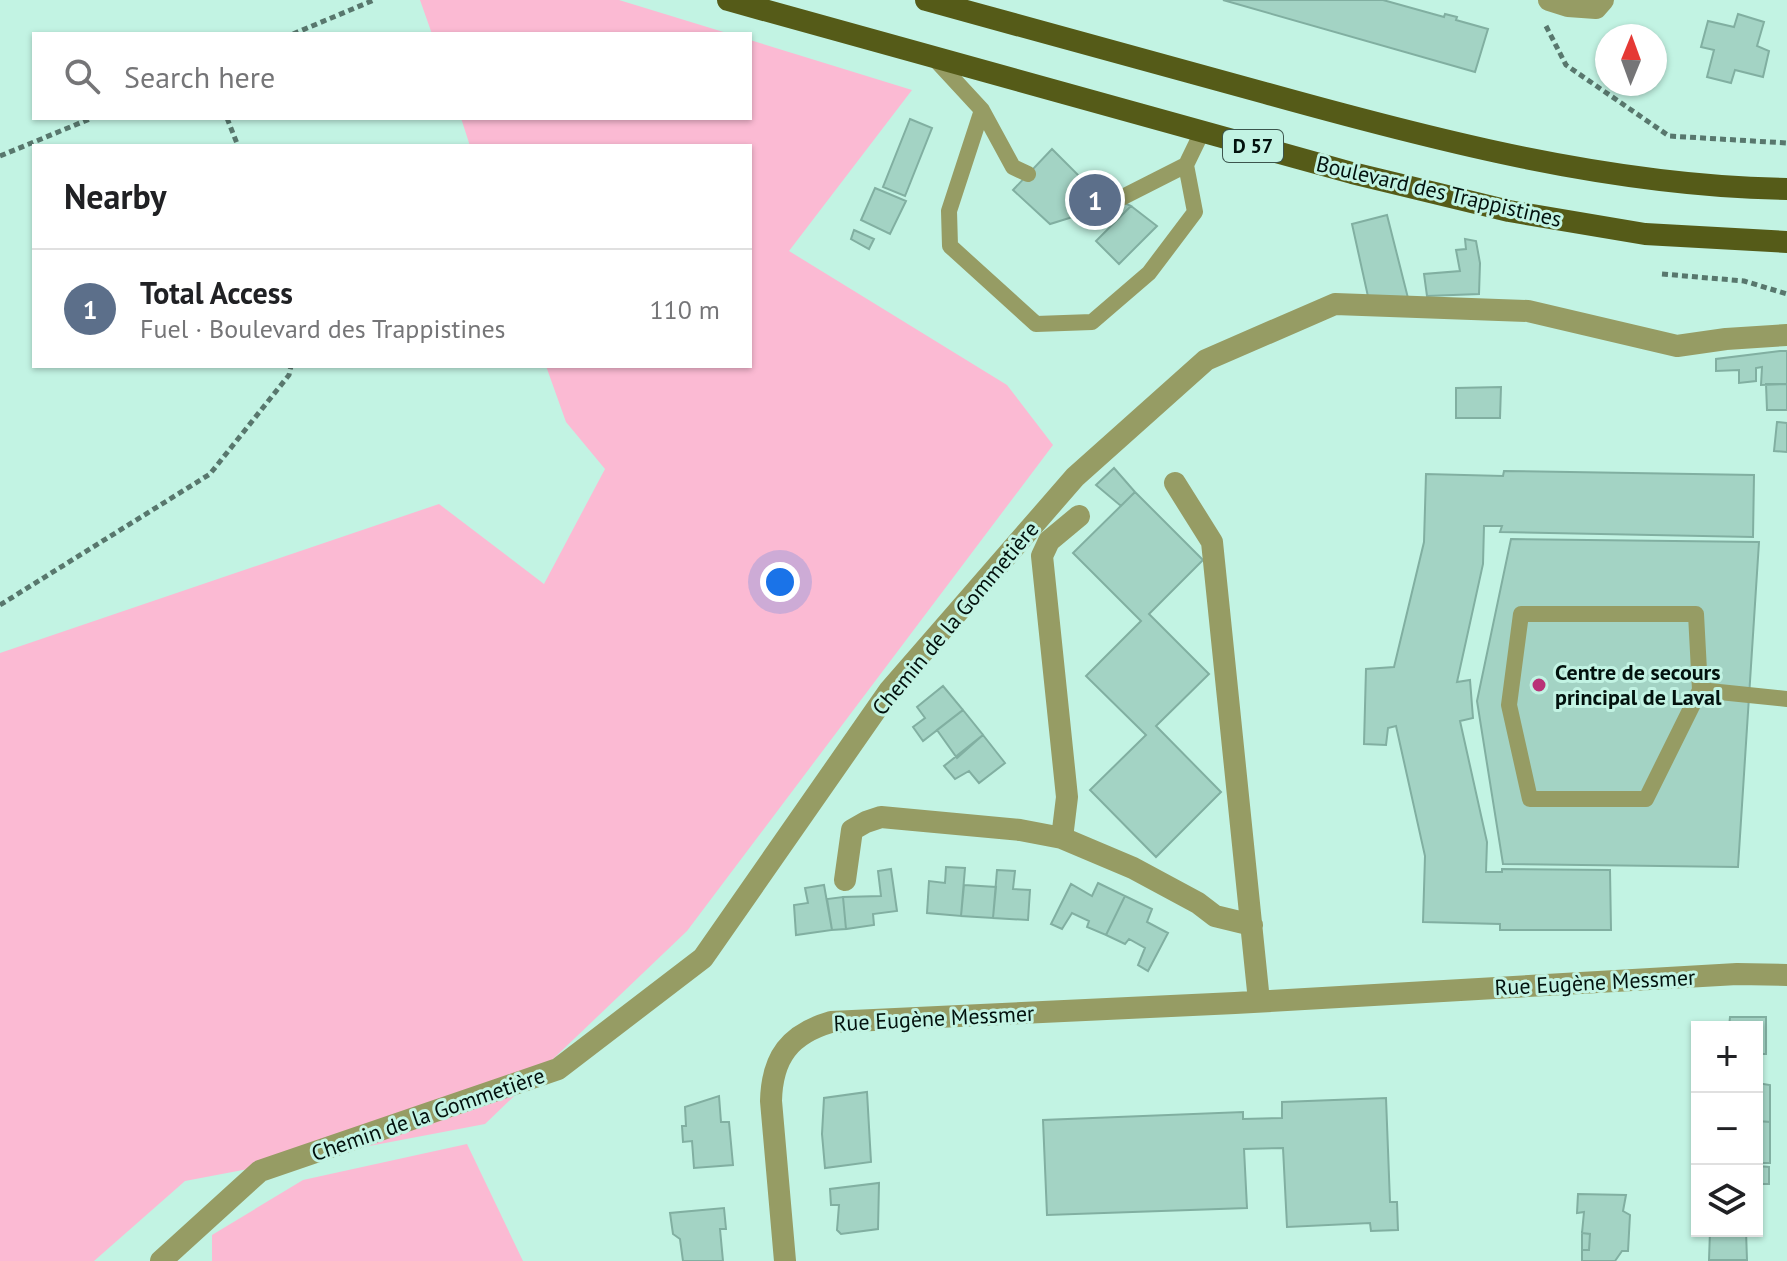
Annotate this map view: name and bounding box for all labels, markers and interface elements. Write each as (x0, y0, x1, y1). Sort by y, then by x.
north arrow (1595, 24, 1667, 96)
search box (32, 32, 752, 120)
icon: search (60, 54, 104, 98)
text: Search here (124, 57, 275, 96)
road number: D 57 (1223, 130, 1283, 162)
street label: Boulevard des Trappistines (1314, 149, 1564, 233)
pin: 1 (1069, 170, 1121, 230)
text: Nearby (64, 174, 166, 218)
text: Total Access (140, 273, 293, 312)
text: 1 (83, 293, 97, 326)
text: 110 m (649, 293, 720, 326)
text: Fuel · Boulevard des Trappistines (140, 312, 506, 345)
street label: Chemin de la Gommetière (866, 515, 1044, 721)
your location (760, 562, 800, 602)
place label: Centre de secours principal de Laval (1555, 658, 1722, 711)
marker: Centre de secours principal de Laval (1530, 676, 1548, 694)
street label: Rue Eugène Messmer (1494, 963, 1697, 1001)
street label: Rue Eugène Messmer (833, 999, 1036, 1037)
map controls (1691, 1021, 1763, 1237)
button: + (1691, 1021, 1763, 1093)
street label: Chemin de la Gommetière (308, 1061, 548, 1167)
button: − (1691, 1093, 1763, 1165)
button: layers (1691, 1165, 1763, 1237)

